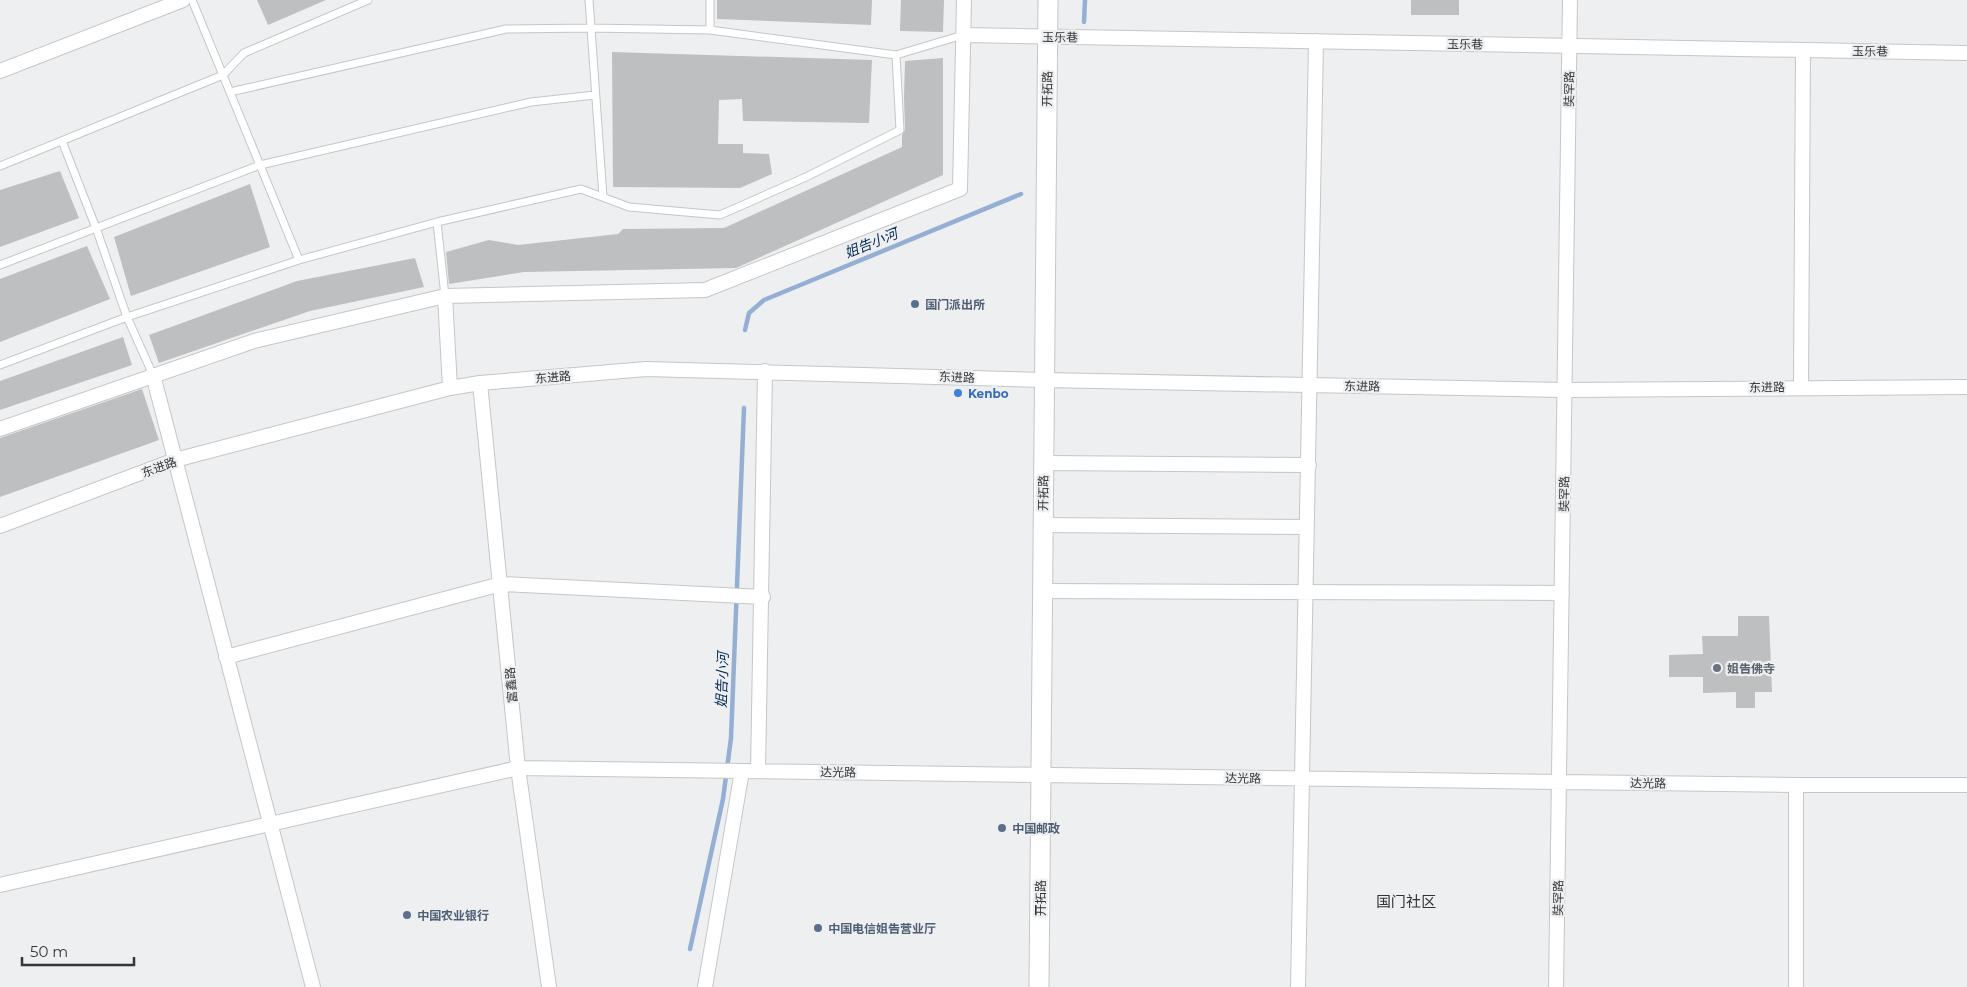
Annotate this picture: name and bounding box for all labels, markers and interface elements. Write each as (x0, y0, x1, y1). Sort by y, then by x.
street label: 玉乐巷 (1042, 29, 1078, 45)
street label: 玉乐巷 (1447, 36, 1483, 52)
street label: 玉乐巷 (1852, 43, 1888, 59)
street label: 开拓路 (1039, 71, 1055, 107)
street label: 奘罕路 (1561, 71, 1577, 107)
water label: 姐告小河 (842, 223, 903, 262)
place label: 国门派出所 (925, 297, 985, 312)
marker: 国门派出所 (909, 298, 921, 310)
street label: 东进路 (534, 368, 572, 386)
street label: 东进路 (939, 369, 975, 385)
street label: 东进路 (1344, 378, 1380, 394)
street label: 东进路 (1749, 379, 1785, 395)
place label: Kenbo (968, 386, 1009, 401)
marker: Kenbo (952, 387, 964, 399)
street label: 东进路 (140, 454, 178, 480)
street label: 开拓路 (1035, 475, 1051, 511)
street label: 奘罕路 (1556, 476, 1572, 512)
water label: 姐告小河 (712, 649, 732, 708)
place label: 姐告佛寺 (1727, 661, 1775, 676)
marker: 姐告佛寺 (1711, 662, 1723, 674)
street label: 富鑫路 (502, 666, 520, 704)
street label: 达光路 (820, 764, 856, 780)
street label: 达光路 (1225, 770, 1261, 786)
street label: 达光路 (1630, 775, 1666, 791)
place label: 中国邮政 (1012, 821, 1060, 836)
marker: 中国邮政 (996, 822, 1008, 834)
street label: 开拓路 (1033, 880, 1048, 916)
street label: 奘罕路 (1550, 880, 1566, 916)
district label: 国门社区 (1376, 892, 1436, 911)
place label: 中国农业银行 (417, 908, 489, 923)
marker: 中国农业银行 (401, 909, 413, 921)
place label: 中国电信姐告营业厅 (828, 921, 936, 936)
marker: 中国电信姐告营业厅 (812, 922, 824, 934)
scale bar (22, 934, 135, 966)
text: 50 m (30, 942, 68, 961)

